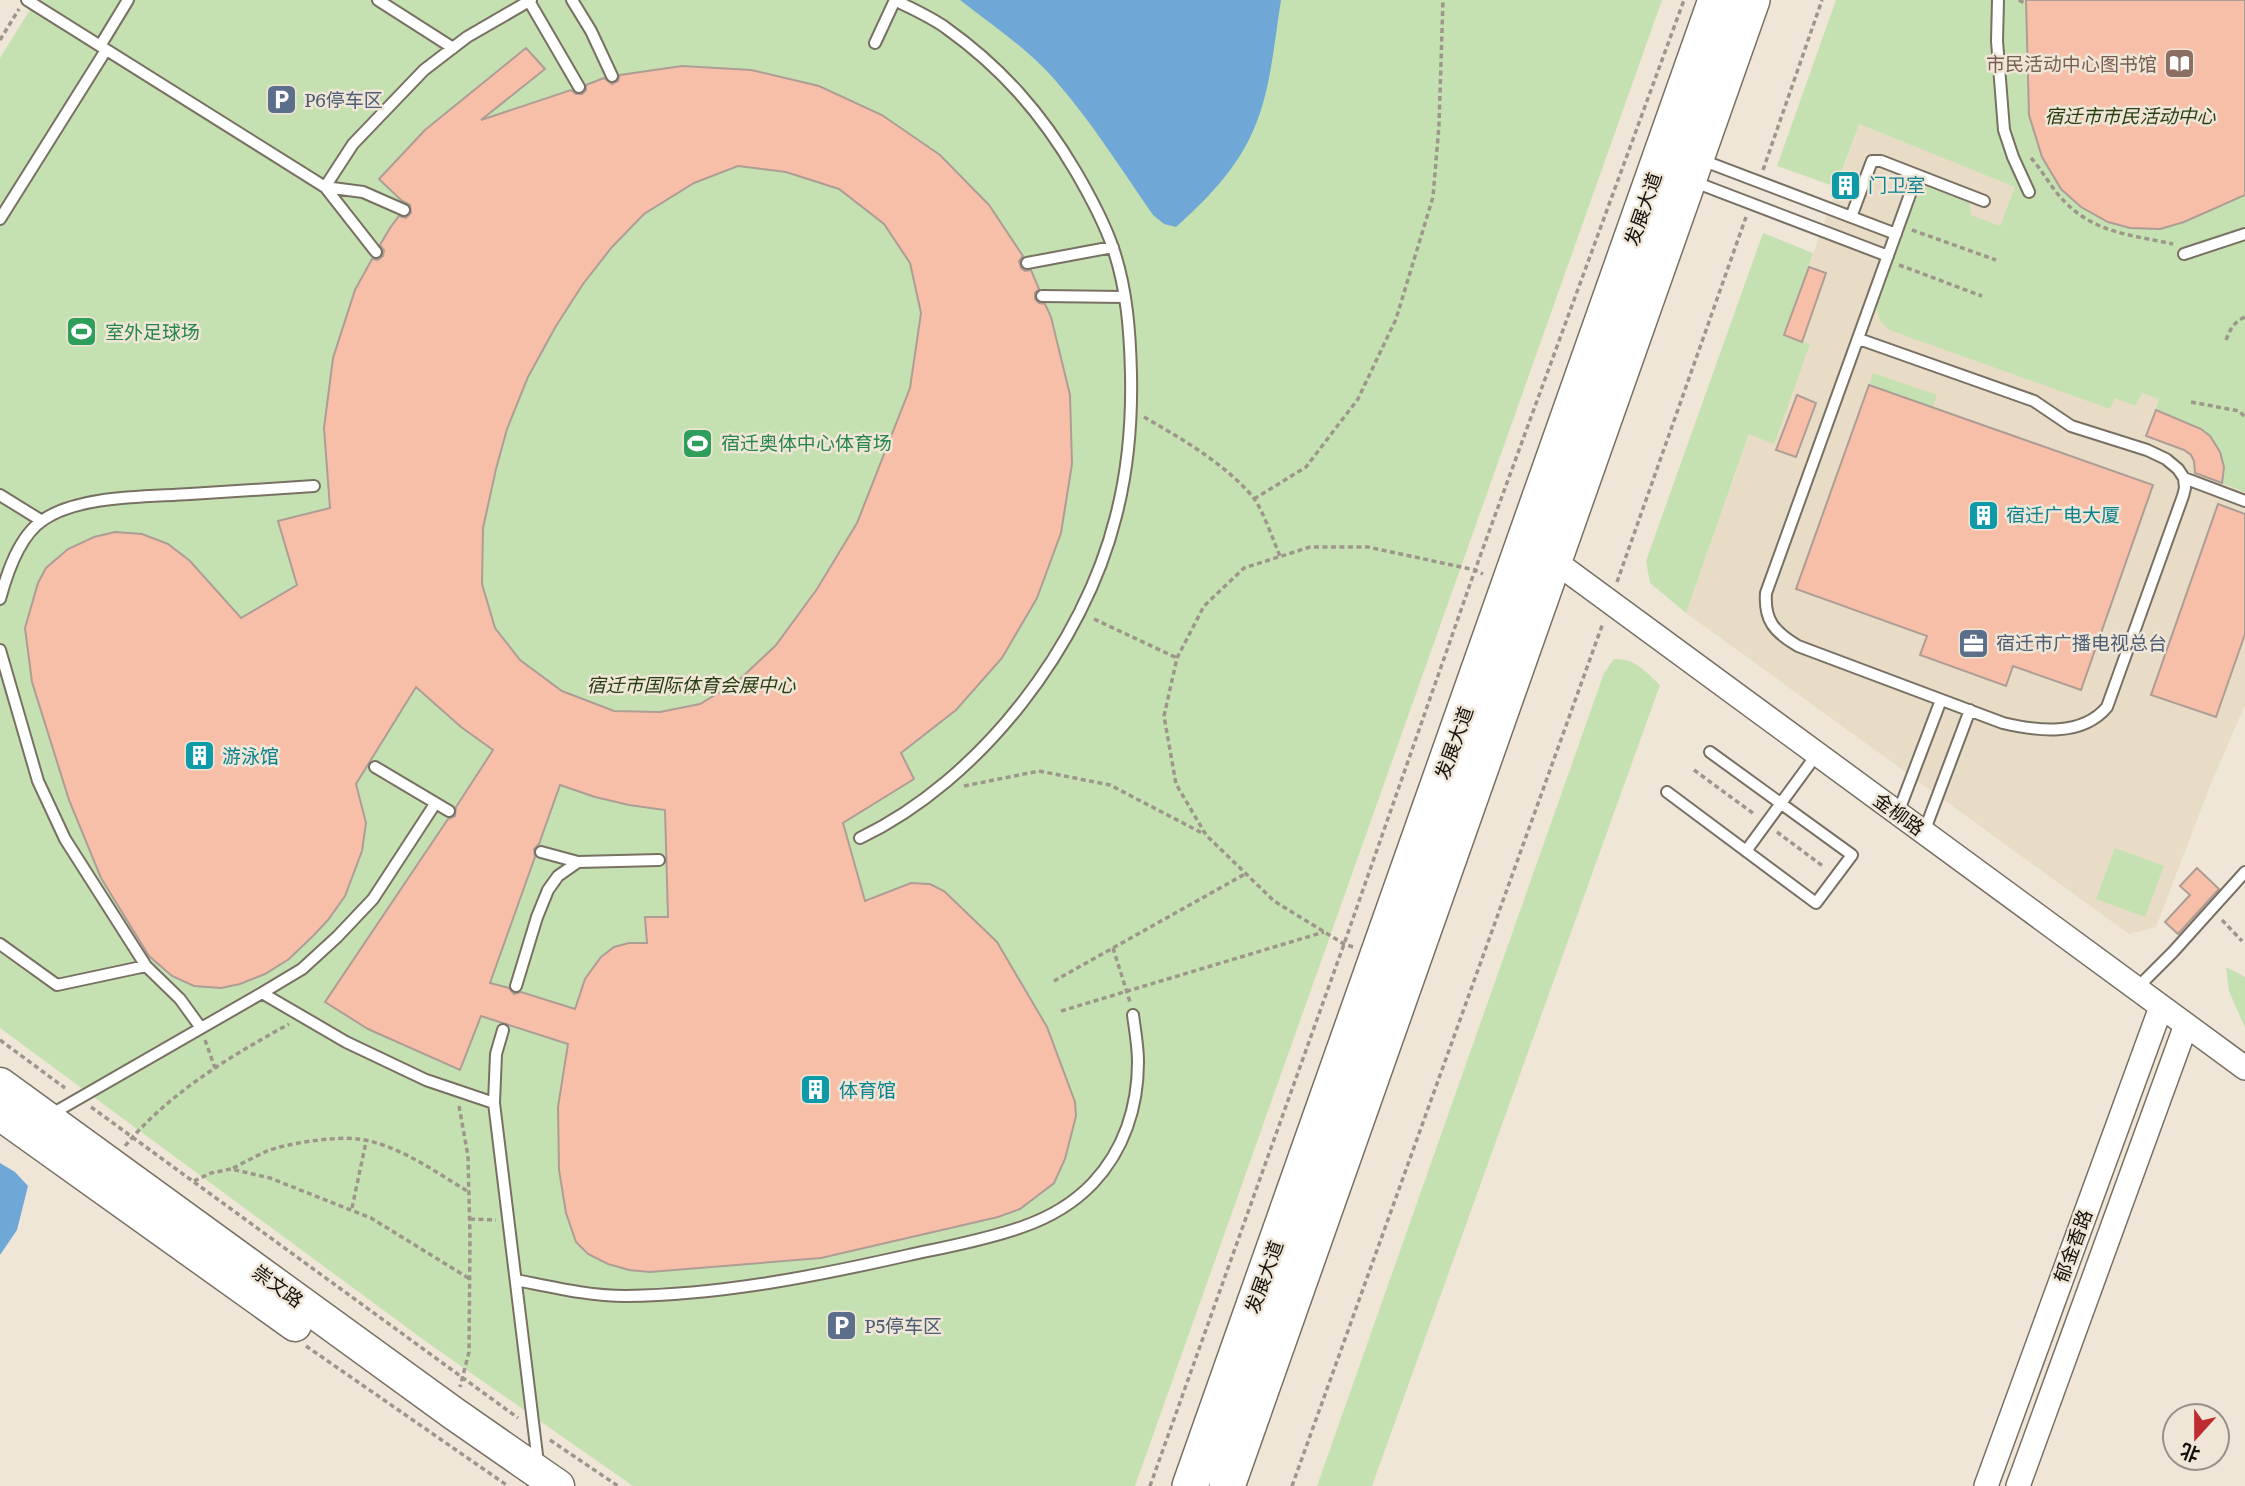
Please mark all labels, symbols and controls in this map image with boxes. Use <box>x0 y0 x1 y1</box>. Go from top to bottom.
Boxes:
library icon: 市民活动中心图书馆 <box>2163 47 2197 81</box>
place label: 市民活动中心图书馆 <box>1986 49 2157 77</box>
parking icon: P6停车区 <box>264 83 298 117</box>
place label: P6停车区 <box>304 85 383 113</box>
park label: 宿迁市市民活动中心 <box>2044 101 2216 129</box>
street label: 发展大道 <box>1616 168 1668 249</box>
building icon: 门卫室 <box>1828 168 1862 202</box>
place label: 门卫室 <box>1868 170 1925 198</box>
sports icon: 室外足球场 <box>65 315 99 349</box>
place label: 室外足球场 <box>105 317 200 345</box>
sports icon: 宿迁奥体中心体育场 <box>681 426 715 460</box>
place label: 宿迁奥体中心体育场 <box>721 428 892 456</box>
building icon: 宿迁广电大厦 <box>1966 498 2000 532</box>
place label: 宿迁广电大厦 <box>2006 500 2120 528</box>
office icon: 宿迁市广播电视总台 <box>1956 626 1990 660</box>
place label: 宿迁市广播电视总台 <box>1996 628 2167 656</box>
park label: 宿迁市国际体育会展中心 <box>586 670 796 698</box>
street label: 发展大道 <box>1427 702 1479 783</box>
building icon: 游泳馆 <box>182 739 216 773</box>
place label: 游泳馆 <box>222 741 279 769</box>
street label: 金柳路 <box>1868 785 1931 841</box>
building icon: 体育馆 <box>799 1073 833 1107</box>
place label: 体育馆 <box>839 1075 896 1103</box>
street label: 郁金香路 <box>2046 1205 2098 1286</box>
street label: 发展大道 <box>1237 1236 1289 1317</box>
street label: 崇文路 <box>247 1257 310 1313</box>
parking icon: P5停车区 <box>824 1309 858 1343</box>
place label: P5停车区 <box>864 1311 942 1339</box>
north arrow <box>2161 1402 2231 1472</box>
text: 北 <box>2176 1437 2203 1470</box>

